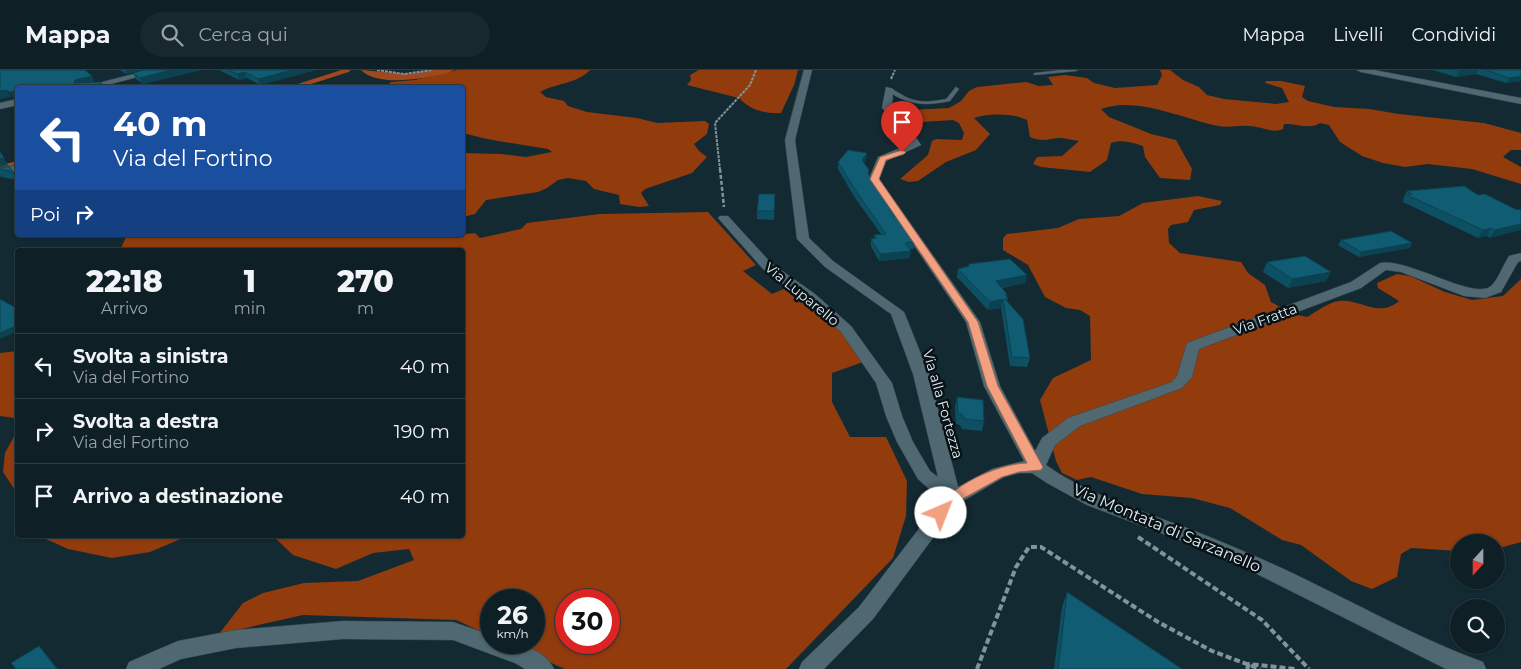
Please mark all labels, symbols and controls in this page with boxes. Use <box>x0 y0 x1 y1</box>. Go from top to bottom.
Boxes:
search box <box>140 12 490 57</box>
text: Mappa <box>25 20 110 49</box>
icon: search <box>158 21 186 49</box>
text: Cerca qui <box>198 23 288 46</box>
text: Mappa <box>1242 24 1305 46</box>
text: Livelli <box>1333 24 1384 46</box>
text: Condividi <box>1412 24 1496 46</box>
pin <box>881 101 923 152</box>
text: 40 m <box>113 102 208 145</box>
icon: left <box>30 105 95 170</box>
icon: arrive <box>888 108 916 136</box>
text: Via del Fortino <box>113 145 273 172</box>
icon: right <box>70 200 98 228</box>
text: Poi <box>30 203 60 226</box>
street label: Via Luparello <box>761 258 843 330</box>
text: 22:18 <box>86 263 163 300</box>
text: 1 <box>244 263 256 300</box>
text: 270 <box>337 263 394 300</box>
text: Arrivo <box>101 299 148 318</box>
text: min <box>234 299 266 318</box>
text: m <box>357 299 374 318</box>
street label: Via Fratta <box>1231 299 1299 339</box>
text: Svolta a sinistra <box>73 345 228 368</box>
street label: Via alla Fortezza <box>919 347 967 461</box>
icon: left <box>30 352 58 380</box>
text: 40 m <box>400 355 450 378</box>
text: Via del Fortino <box>73 368 189 387</box>
text: Svolta a destra <box>73 410 219 433</box>
icon: right <box>30 417 58 445</box>
text: 190 m <box>394 420 450 443</box>
text: Via del Fortino <box>73 433 189 452</box>
street label: Via Montata di Sarzanello <box>1070 480 1264 576</box>
icon: arrive <box>30 482 58 510</box>
text: Arrivo a destinazione <box>73 485 283 508</box>
text: 40 m <box>400 485 450 508</box>
position arrow <box>914 486 966 538</box>
north arrow <box>1450 534 1505 589</box>
map controls <box>1450 534 1505 654</box>
speed limit sign: 30 <box>555 589 620 654</box>
button: search <box>1450 599 1505 654</box>
text: 26 <box>497 600 528 630</box>
text: km/h <box>496 626 529 641</box>

